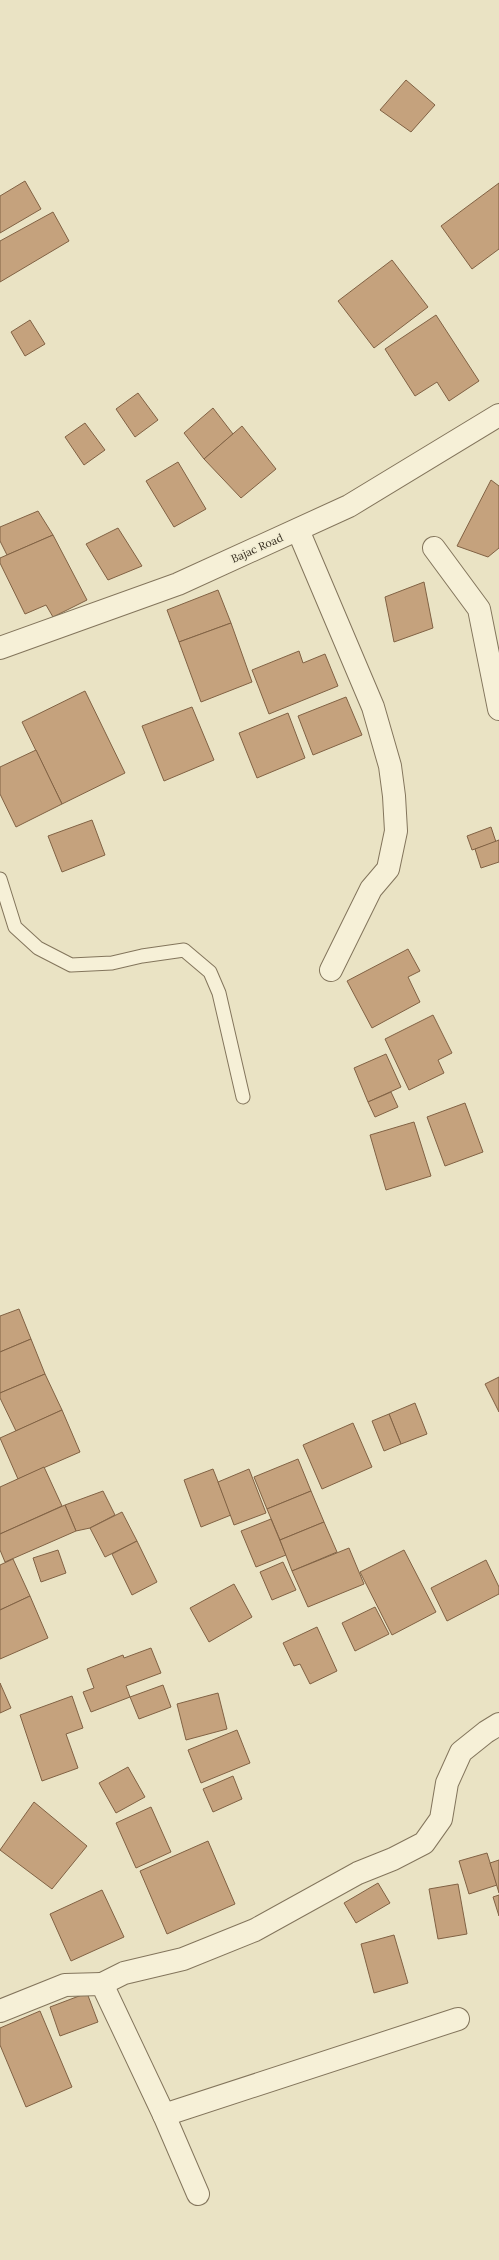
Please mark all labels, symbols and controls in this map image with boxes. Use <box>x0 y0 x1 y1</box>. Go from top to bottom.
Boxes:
street label: Bajac Road <box>229 530 285 566</box>

